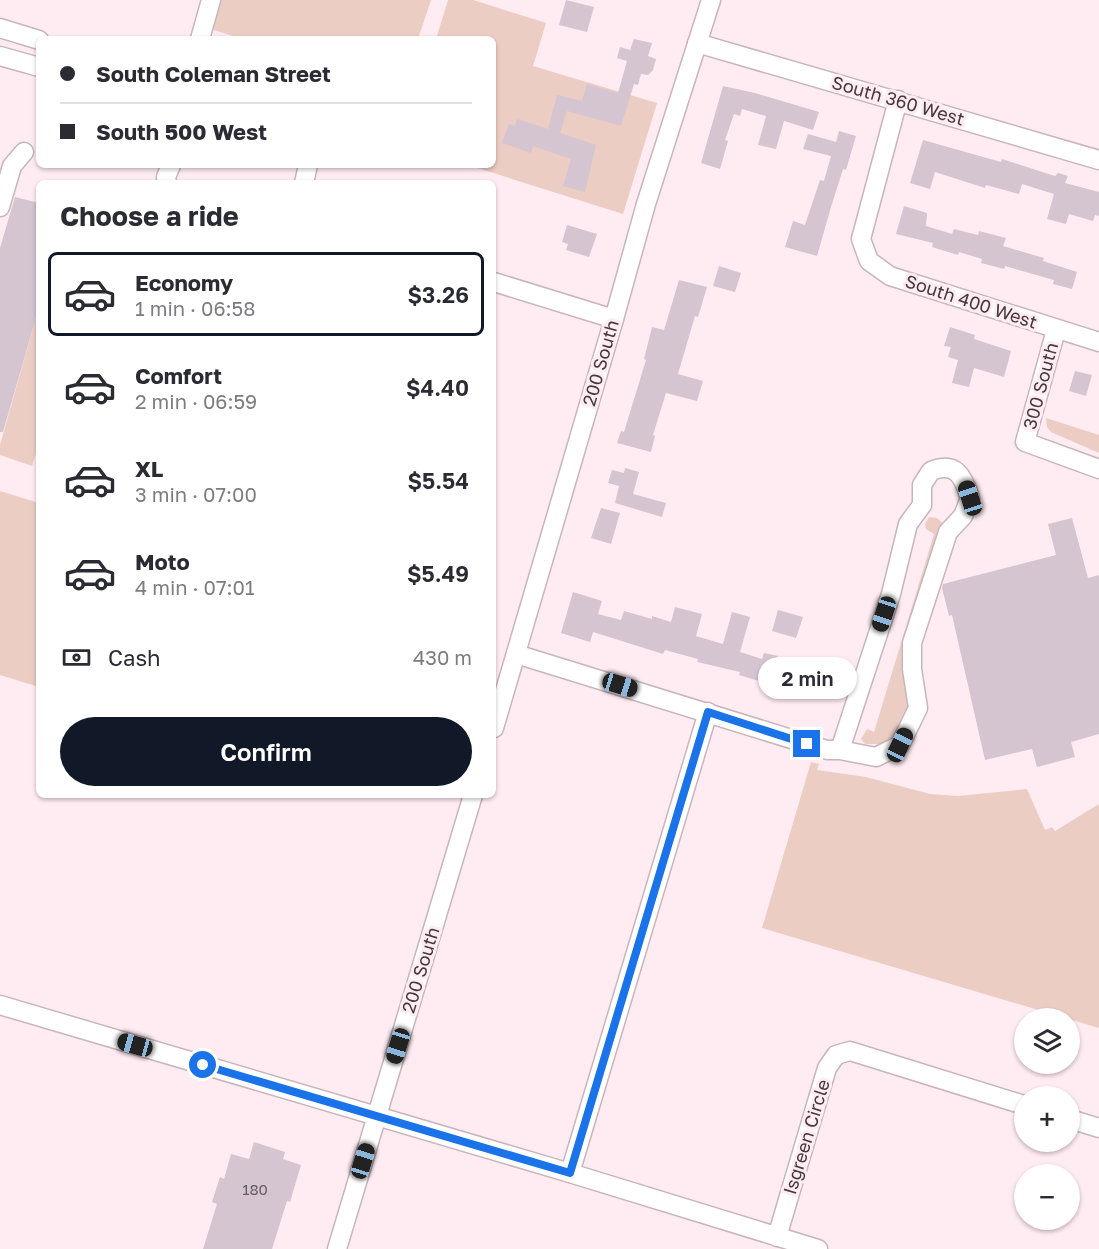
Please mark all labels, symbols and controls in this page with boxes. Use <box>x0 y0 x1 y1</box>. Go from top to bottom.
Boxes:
text: South Coleman Street <box>96 60 331 87</box>
street label: South 360 West <box>829 71 967 129</box>
text: South 500 West <box>96 118 267 145</box>
text: Choose a ride <box>60 200 239 232</box>
icon: car <box>63 267 117 321</box>
text: Economy <box>135 269 233 296</box>
street label: South 400 West <box>903 269 1040 333</box>
text: $3.26 <box>407 281 469 308</box>
text: 1 min · 06:58 <box>135 296 255 320</box>
street label: 200 South <box>577 317 623 408</box>
street label: 300 South <box>1018 340 1062 431</box>
icon: car <box>63 360 117 414</box>
text: Comfort <box>135 362 222 389</box>
text: $4.40 <box>406 374 469 401</box>
text: 2 min · 06:59 <box>135 389 257 413</box>
icon: car <box>63 453 117 507</box>
text: XL <box>135 455 163 482</box>
text: $5.54 <box>408 467 469 494</box>
car <box>956 478 984 518</box>
text: 3 min · 07:00 <box>135 482 257 506</box>
icon: car <box>63 546 117 600</box>
text: Moto <box>135 548 190 575</box>
text: $5.49 <box>407 560 469 587</box>
text: 4 min · 07:01 <box>135 575 255 599</box>
car <box>870 594 898 634</box>
icon: cash <box>60 641 93 674</box>
text: Cash <box>108 644 161 671</box>
text: 430 m <box>413 645 472 669</box>
callout: 2 min <box>758 657 856 699</box>
text: 2 min <box>782 666 834 690</box>
car <box>600 671 640 699</box>
button: Confirm <box>60 717 472 786</box>
car <box>884 725 916 765</box>
route end <box>793 730 820 757</box>
street label: 200 South <box>397 924 444 1015</box>
map controls <box>1014 1008 1080 1230</box>
button: layers <box>1014 1008 1080 1074</box>
car <box>384 1026 412 1066</box>
car <box>115 1031 155 1059</box>
route start <box>189 1051 216 1078</box>
street label: Isgreen Circle <box>778 1076 834 1197</box>
button: + <box>1014 1086 1080 1152</box>
car <box>349 1141 377 1181</box>
button: − <box>1014 1164 1080 1230</box>
house number: 180 <box>242 1180 268 1198</box>

